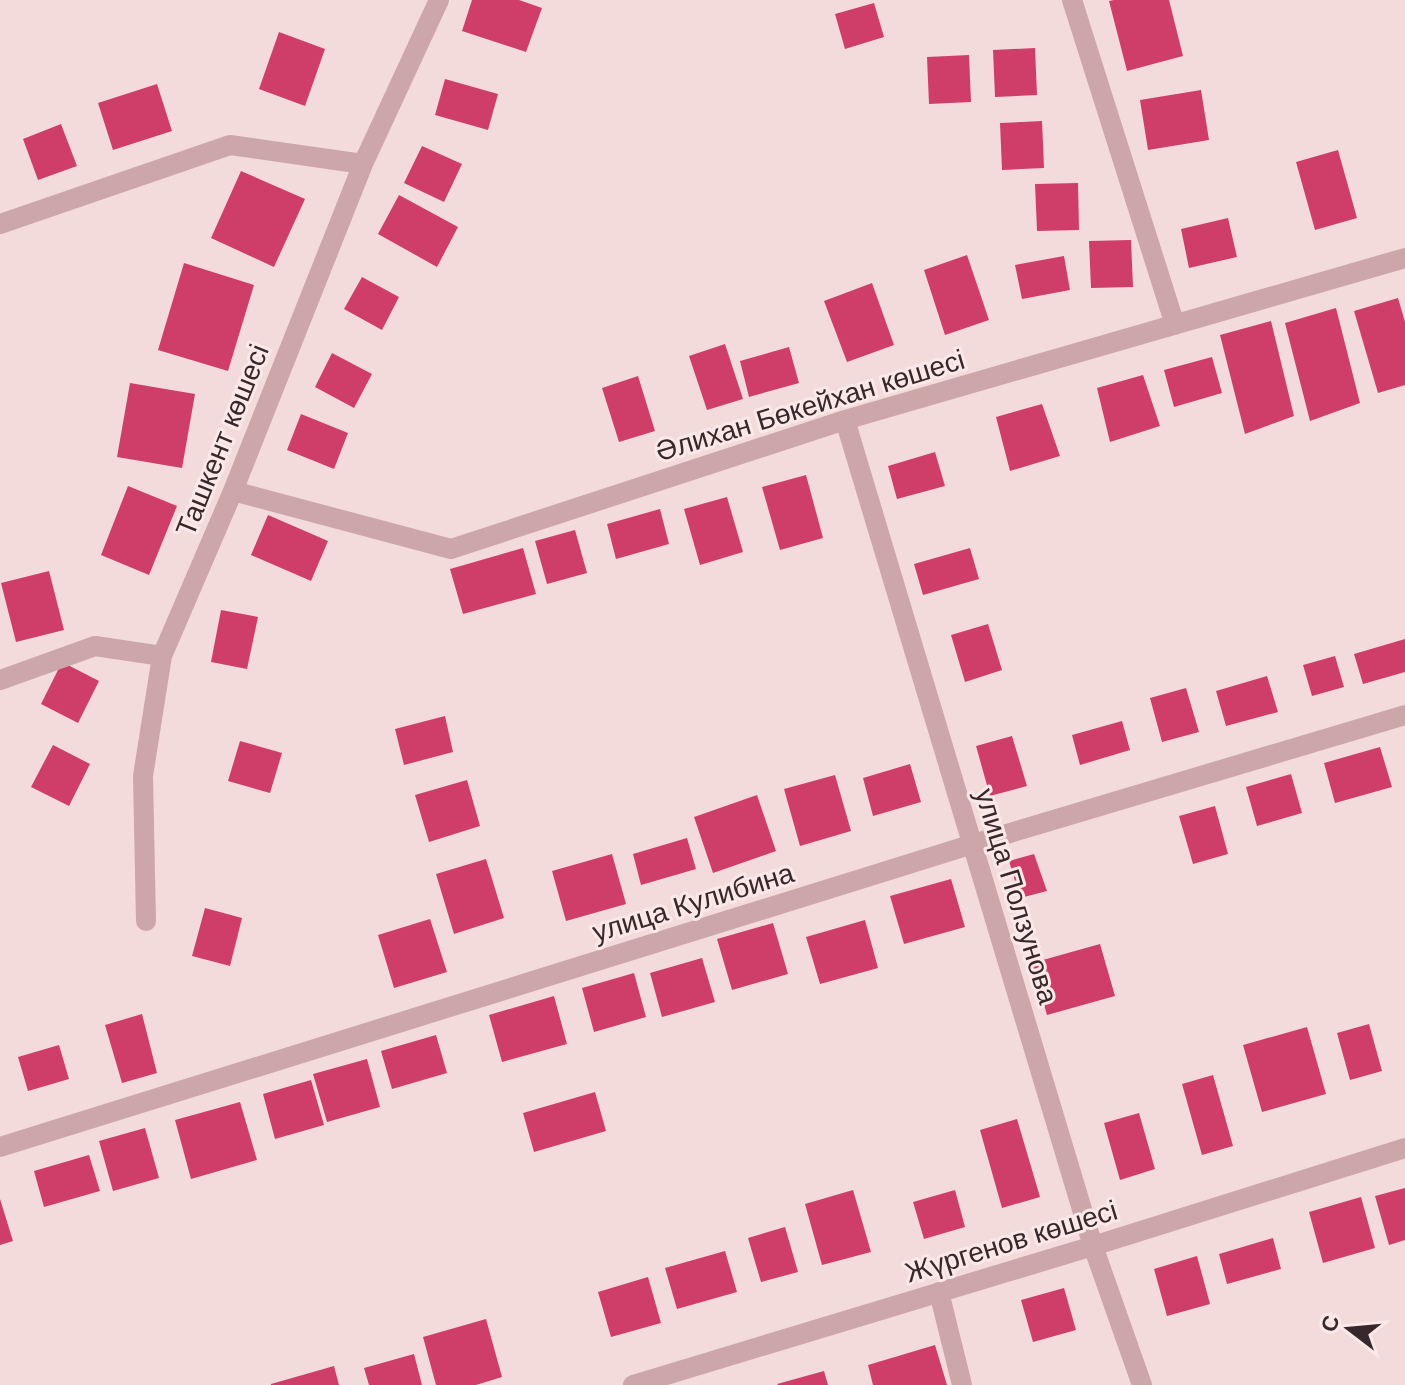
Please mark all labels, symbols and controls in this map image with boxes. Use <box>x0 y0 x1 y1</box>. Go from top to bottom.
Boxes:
street label: Ташкент көшесі <box>167 339 278 542</box>
street label: Әлихан Бөкейхан көшесі <box>651 341 969 470</box>
street label: улица Ползунова <box>966 784 1067 1009</box>
street label: улица Кулибина <box>588 854 799 951</box>
street label: Жүргенов көшесі <box>901 1192 1122 1291</box>
north arrow <box>1309 1289 1389 1369</box>
text: С <box>1314 1312 1346 1335</box>

